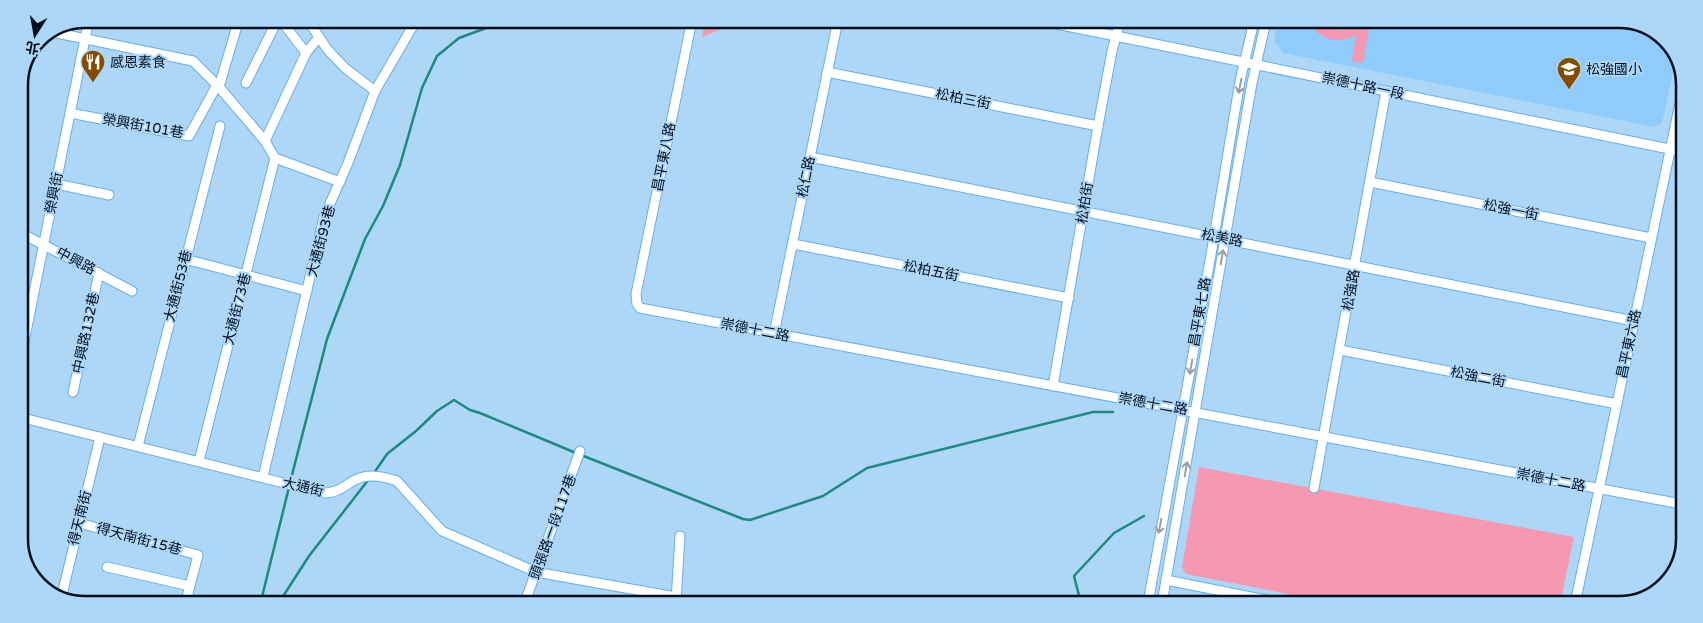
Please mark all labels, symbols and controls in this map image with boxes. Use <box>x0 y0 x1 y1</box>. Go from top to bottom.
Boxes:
north arrow <box>10 10 60 60</box>
text: 北 <box>24 38 41 57</box>
restaurant icon: 感恩素食 <box>80 49 106 83</box>
place label: 感恩素食 <box>110 54 166 71</box>
school or university icon: 松強國小 <box>1556 56 1582 90</box>
place label: 松強國小 <box>1586 61 1642 78</box>
street label: 崇德十路一段 <box>1320 69 1406 103</box>
one-way arrow <box>1234 78 1244 94</box>
street label: 松柏三街 <box>934 85 992 113</box>
street label: 榮興街101巷 <box>101 110 185 142</box>
street label: 昌平東八路 <box>649 121 679 193</box>
street label: 松仁路 <box>794 155 818 199</box>
street label: 榮興街 <box>42 171 66 215</box>
street label: 松柏街 <box>1073 181 1097 225</box>
street label: 松強一街 <box>1482 196 1540 224</box>
street label: 大通街93巷 <box>303 203 339 279</box>
street label: 松美路 <box>1200 226 1244 250</box>
street label: 中興路 <box>53 244 99 278</box>
street label: 大通街53巷 <box>161 248 195 324</box>
one-way arrow <box>1218 250 1228 266</box>
street label: 松柏五街 <box>902 257 960 285</box>
street label: 松強路 <box>1339 268 1363 312</box>
street label: 大通街73巷 <box>220 271 254 347</box>
street label: 昌平東七路 <box>1186 276 1214 348</box>
street label: 中興路132巷 <box>69 291 103 375</box>
street label: 昌平東六路 <box>1613 308 1645 380</box>
street label: 崇德十二路 <box>719 315 791 345</box>
one-way arrow <box>1185 358 1195 374</box>
street label: 松強二街 <box>1449 363 1507 391</box>
street label: 崇德十二路 <box>1117 390 1189 418</box>
one-way arrow <box>1181 462 1191 478</box>
street label: 崇德十二路 <box>1515 465 1587 495</box>
street label: 頭張路一段117巷 <box>526 472 580 582</box>
street label: 大通街 <box>281 474 325 500</box>
street label: 得天南街 <box>65 489 95 547</box>
one-way arrow <box>1155 518 1165 534</box>
street label: 得天南街15巷 <box>94 519 184 559</box>

